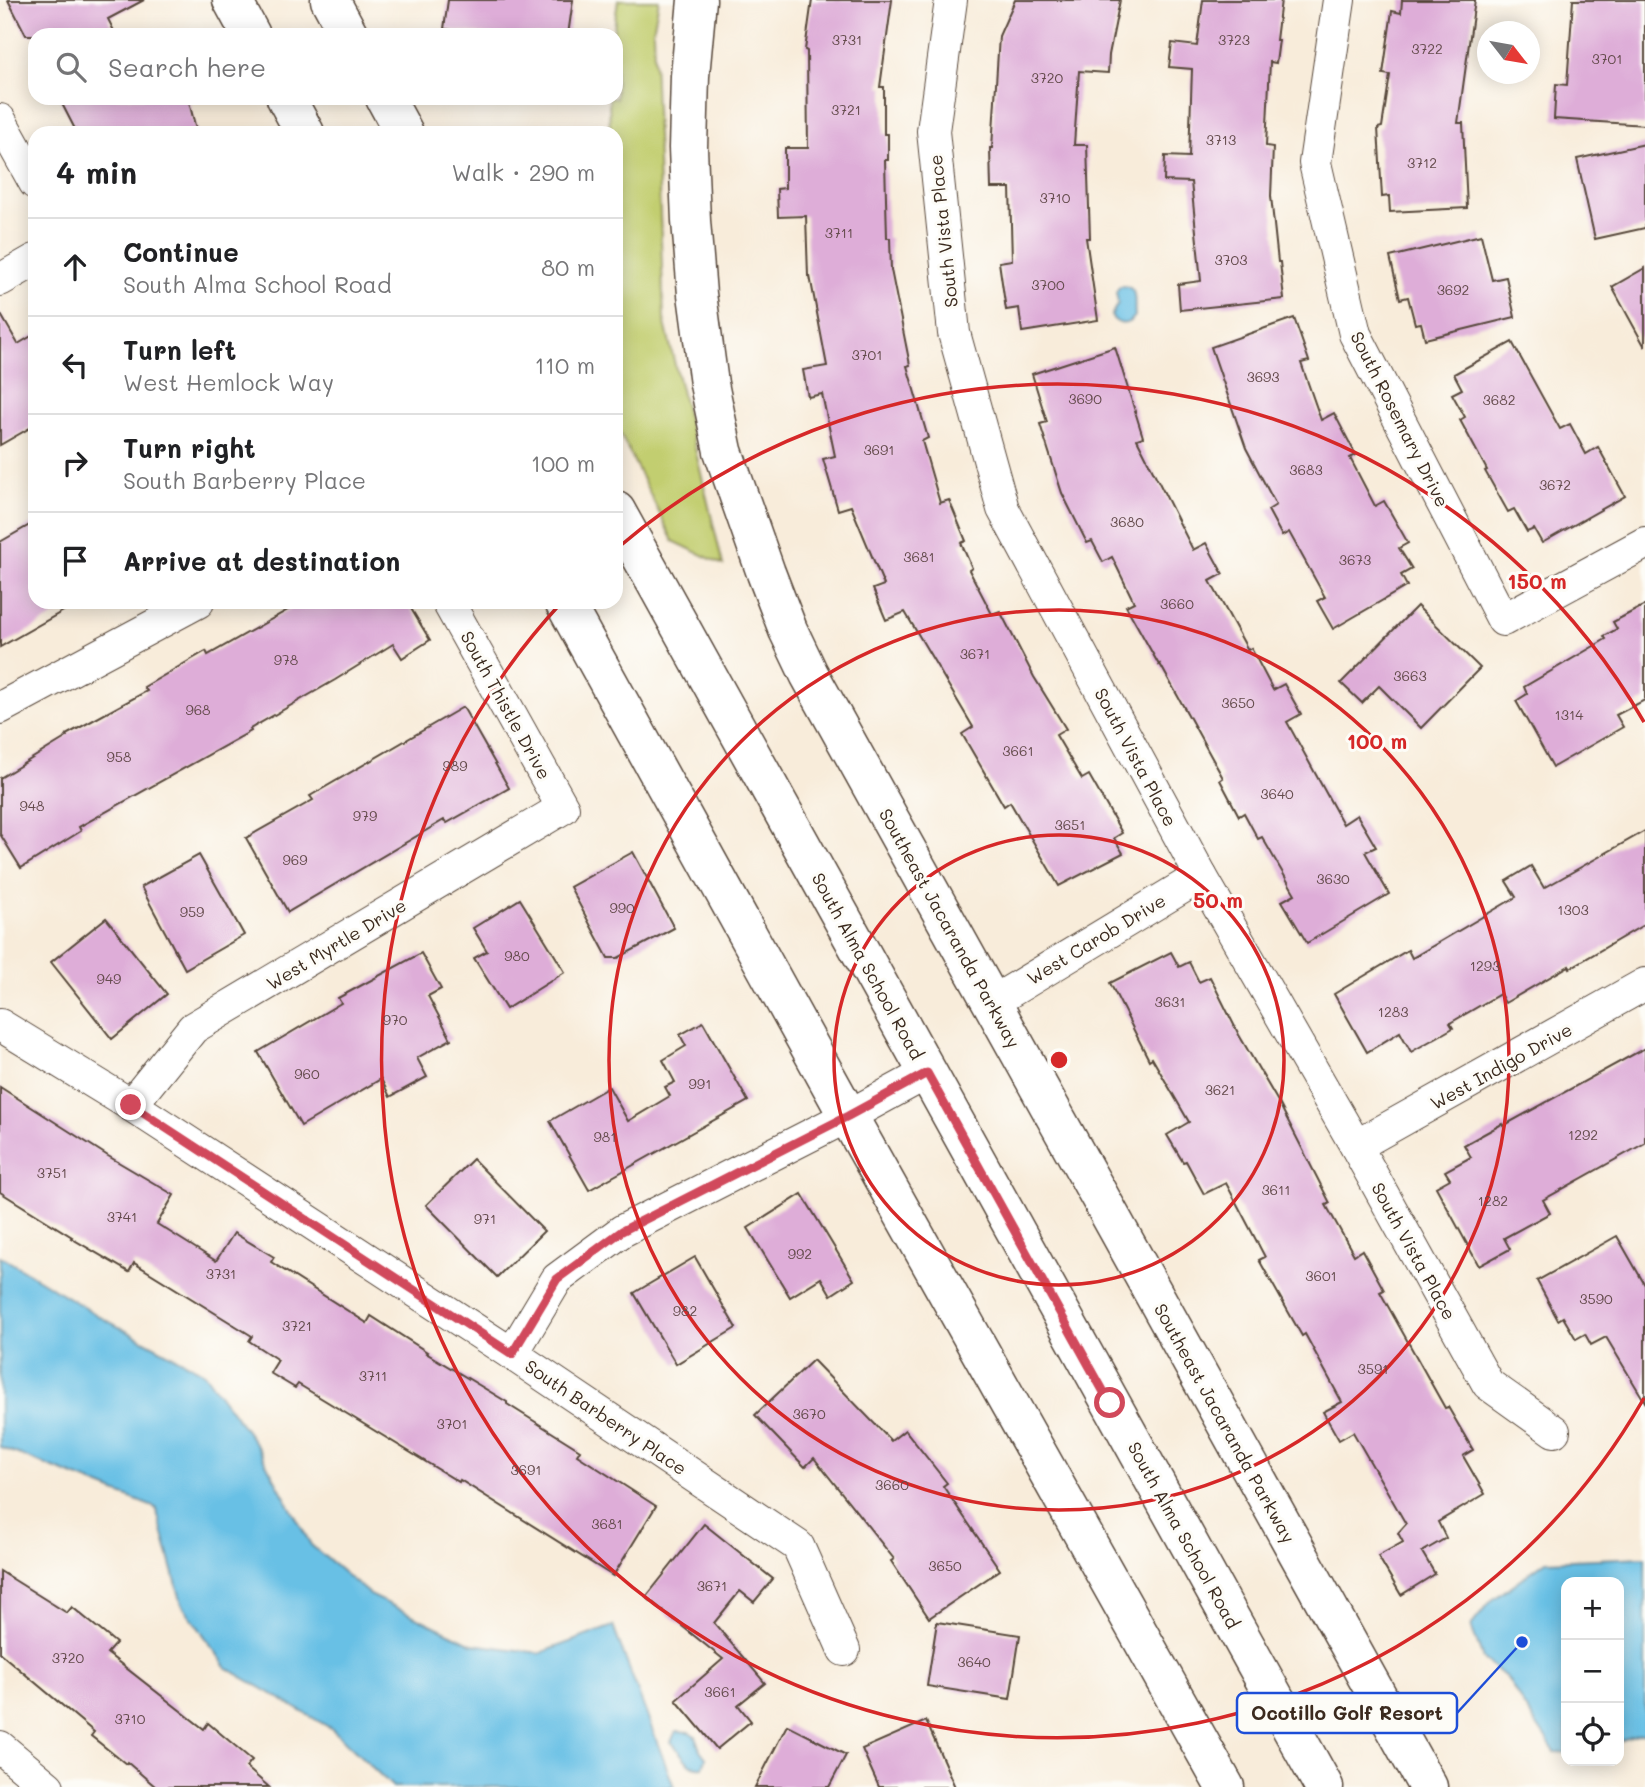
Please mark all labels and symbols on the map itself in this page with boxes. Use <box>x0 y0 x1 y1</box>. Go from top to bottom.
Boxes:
north arrow <box>1477 21 1540 84</box>
house number: 3731 <box>832 30 862 49</box>
house number: 3723 <box>1218 30 1250 49</box>
house number: 3722 <box>1411 39 1443 58</box>
house number: 3701 <box>1592 49 1622 68</box>
house number: 3720 <box>1031 68 1064 87</box>
house number: 3721 <box>831 100 861 119</box>
house number: 3713 <box>1206 130 1236 149</box>
street label: South Vista Place <box>923 153 963 309</box>
house number: 3712 <box>1407 153 1437 172</box>
house number: 3710 <box>1040 188 1071 207</box>
house number: 3711 <box>825 223 853 242</box>
house number: 3703 <box>1215 250 1247 269</box>
house number: 3700 <box>1031 275 1065 294</box>
house number: 3692 <box>1437 280 1469 299</box>
street label: South Rosemary Drive <box>1345 327 1455 511</box>
house number: 3701 <box>852 345 882 364</box>
house number: 3693 <box>1246 367 1280 386</box>
house number: 3690 <box>1068 389 1102 408</box>
house number: 3682 <box>1483 390 1515 409</box>
house number: 3691 <box>863 440 895 459</box>
house number: 3683 <box>1289 460 1323 479</box>
house number: 3672 <box>1539 475 1571 494</box>
house number: 3680 <box>1110 512 1144 531</box>
house number: 3681 <box>903 547 935 566</box>
house number: 3673 <box>1339 550 1371 569</box>
text: 150 m <box>1507 567 1567 594</box>
house number: 3660 <box>1160 594 1194 613</box>
street label: South Thistle Drive <box>455 627 557 783</box>
house number: 3671 <box>960 644 990 663</box>
house number: 978 <box>274 650 298 669</box>
house number: 3663 <box>1393 666 1427 685</box>
street label: South Vista Place <box>1089 684 1183 830</box>
house number: 3650 <box>1221 693 1255 712</box>
house number: 968 <box>185 700 211 719</box>
house number: 1314 <box>1555 705 1584 724</box>
text: 100 m <box>1347 727 1407 754</box>
house number: 3661 <box>1002 741 1034 760</box>
house number: 958 <box>107 747 131 766</box>
house number: 989 <box>442 756 468 775</box>
house number: 3640 <box>1260 784 1294 803</box>
house number: 948 <box>20 796 44 815</box>
street label: Southeast Jacaranda Parkway <box>874 804 1026 1052</box>
house number: 979 <box>353 806 377 825</box>
house number: 3651 <box>1054 815 1086 834</box>
house number: 969 <box>282 850 308 869</box>
street label: South Alma School Road <box>807 868 929 1064</box>
house number: 3630 <box>1316 869 1350 888</box>
text: 50 m <box>1193 886 1243 913</box>
street label: West Carob Drive <box>1022 888 1170 990</box>
street label: West Myrtle Drive <box>262 893 410 995</box>
house number: 990 <box>609 898 635 917</box>
house number: 1303 <box>1557 900 1589 919</box>
house number: 959 <box>180 902 204 921</box>
house number: 980 <box>504 946 530 965</box>
house number: 1293 <box>1470 956 1500 975</box>
house number: 949 <box>97 969 121 988</box>
house number: 3631 <box>1154 992 1186 1011</box>
house number: 1283 <box>1378 1002 1408 1021</box>
house number: 970 <box>383 1010 408 1029</box>
street label: West Indigo Drive <box>1426 1017 1576 1115</box>
centre of rings <box>1047 1048 1071 1072</box>
house number: 960 <box>294 1064 320 1083</box>
house number: 991 <box>689 1074 711 1093</box>
house number: 3621 <box>1205 1080 1235 1099</box>
route end <box>115 1089 146 1120</box>
house number: 1292 <box>1568 1125 1598 1144</box>
house number: 981 <box>593 1127 617 1146</box>
house number: 3751 <box>37 1163 67 1182</box>
street label: South Vista Place <box>1366 1178 1462 1324</box>
house number: 3611 <box>1261 1180 1291 1199</box>
house number: 1282 <box>1478 1191 1508 1210</box>
house number: 3741 <box>107 1207 137 1226</box>
house number: 971 <box>474 1209 496 1228</box>
house number: 992 <box>788 1244 812 1263</box>
house number: 3731 <box>206 1264 236 1283</box>
house number: 3601 <box>1305 1266 1337 1285</box>
house number: 3590 <box>1579 1289 1613 1308</box>
street label: Southeast Jacaranda Parkway <box>1149 1299 1301 1547</box>
house number: 982 <box>673 1301 697 1320</box>
house number: 3721 <box>282 1316 312 1335</box>
street label: South Barberry Place <box>520 1354 692 1480</box>
house number: 3591 <box>1358 1359 1388 1378</box>
house number: 3711 <box>359 1366 387 1385</box>
route start <box>1094 1387 1125 1418</box>
house number: 3670 <box>792 1404 826 1423</box>
house number: 3701 <box>437 1414 467 1433</box>
street label: South Alma School Road <box>1123 1437 1245 1633</box>
house number: 3691 <box>510 1460 542 1479</box>
house number: 3660 <box>875 1475 909 1494</box>
house number: 3681 <box>591 1514 623 1533</box>
house number: 3650 <box>928 1556 962 1575</box>
house number: 3671 <box>697 1576 727 1595</box>
house number: 3720 <box>52 1648 85 1667</box>
house number: 3640 <box>957 1652 991 1671</box>
house number: 3661 <box>704 1682 736 1701</box>
callout: Ocotillo Golf Resort <box>1237 1693 1457 1733</box>
text: Ocotillo Golf Resort <box>1251 1700 1443 1725</box>
house number: 3710 <box>115 1709 146 1728</box>

